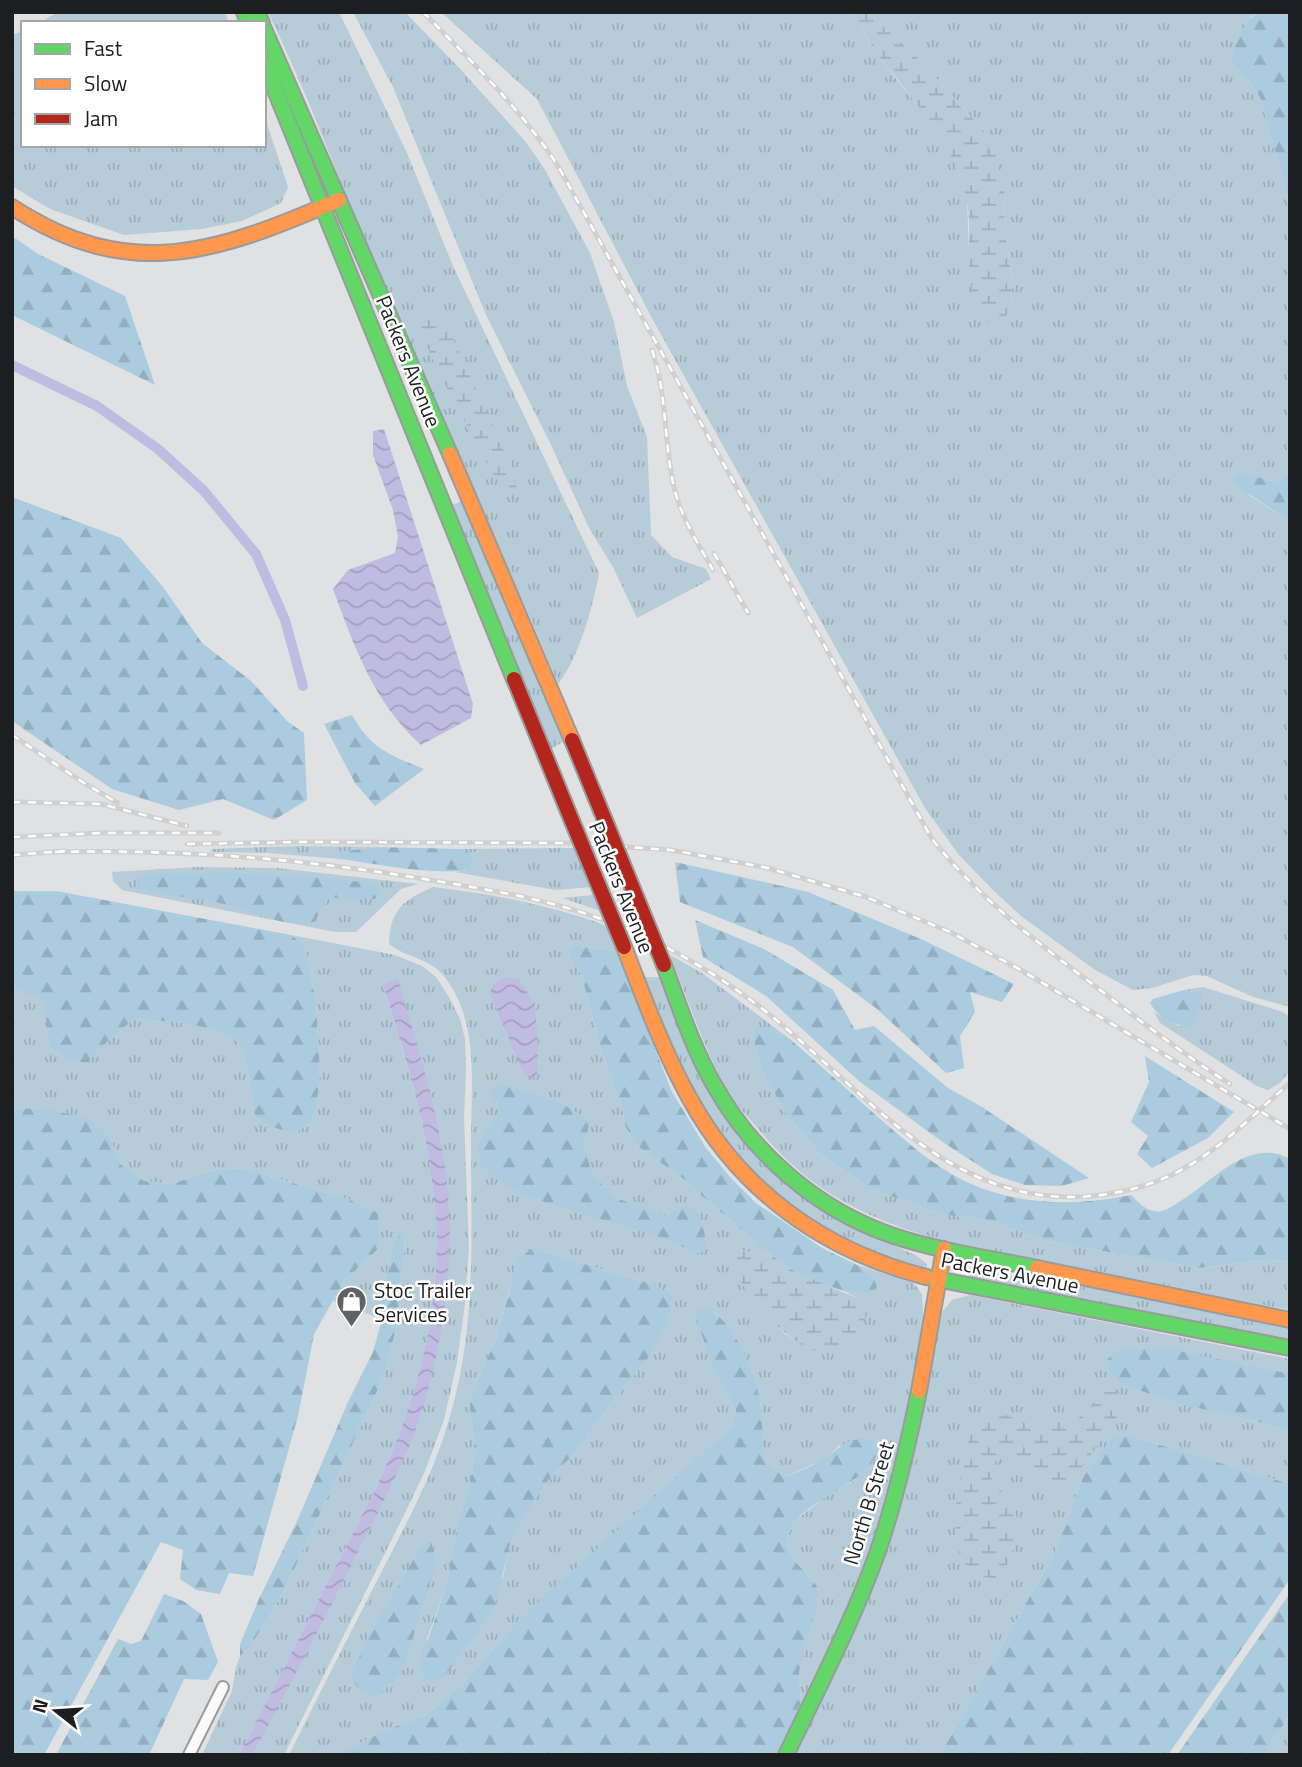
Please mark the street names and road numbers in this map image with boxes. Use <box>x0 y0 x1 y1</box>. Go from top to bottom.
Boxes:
street label: Packers Avenue <box>368 290 450 432</box>
street label: Packers Avenue <box>581 816 663 958</box>
street label: Packers Avenue <box>938 1243 1082 1301</box>
street label: North B Street <box>834 1437 902 1569</box>

